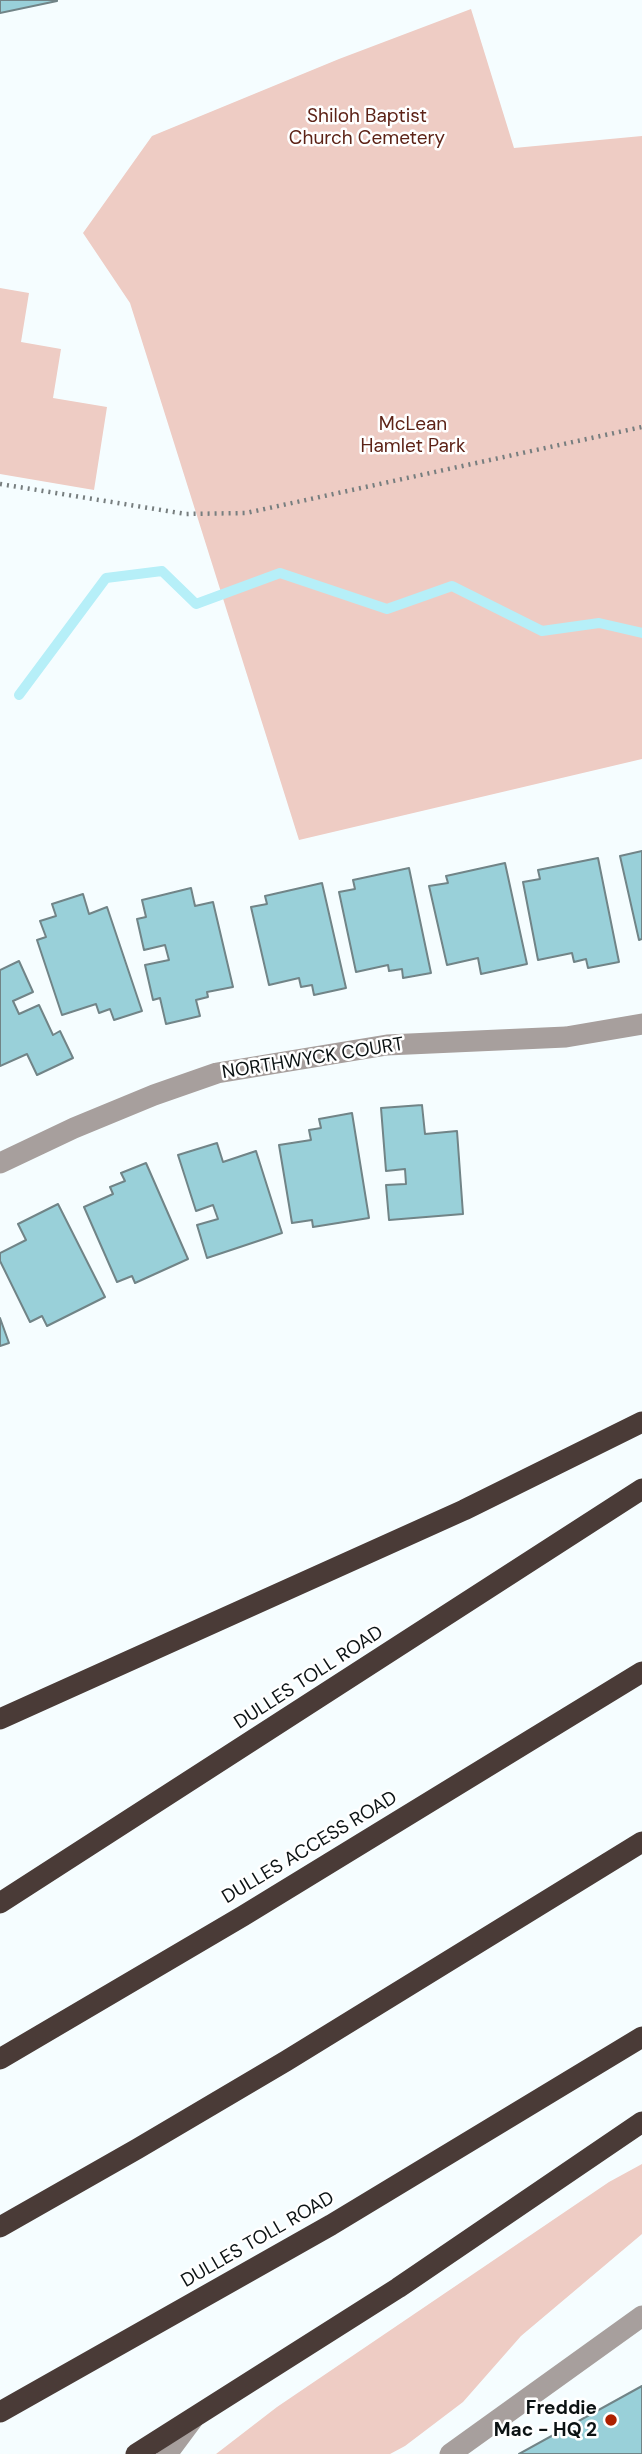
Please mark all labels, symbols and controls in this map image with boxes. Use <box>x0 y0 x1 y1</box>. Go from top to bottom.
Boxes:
park label: Shiloh Baptist Church Cemetery <box>289 106 445 150</box>
park label: McLean Hamlet Park <box>361 414 465 458</box>
street label: NORTHWYCK COURT <box>221 1033 405 1085</box>
street label: DULLES TOLL ROAD <box>230 1621 388 1735</box>
street label: DULLES ACCESS ROAD <box>218 1787 402 1909</box>
street label: DULLES TOLL ROAD <box>177 2187 339 2293</box>
place label: Freddie Mac - HQ 2 <box>494 2398 597 2442</box>
marker: Freddie Mac - HQ 2 <box>603 2412 619 2428</box>

